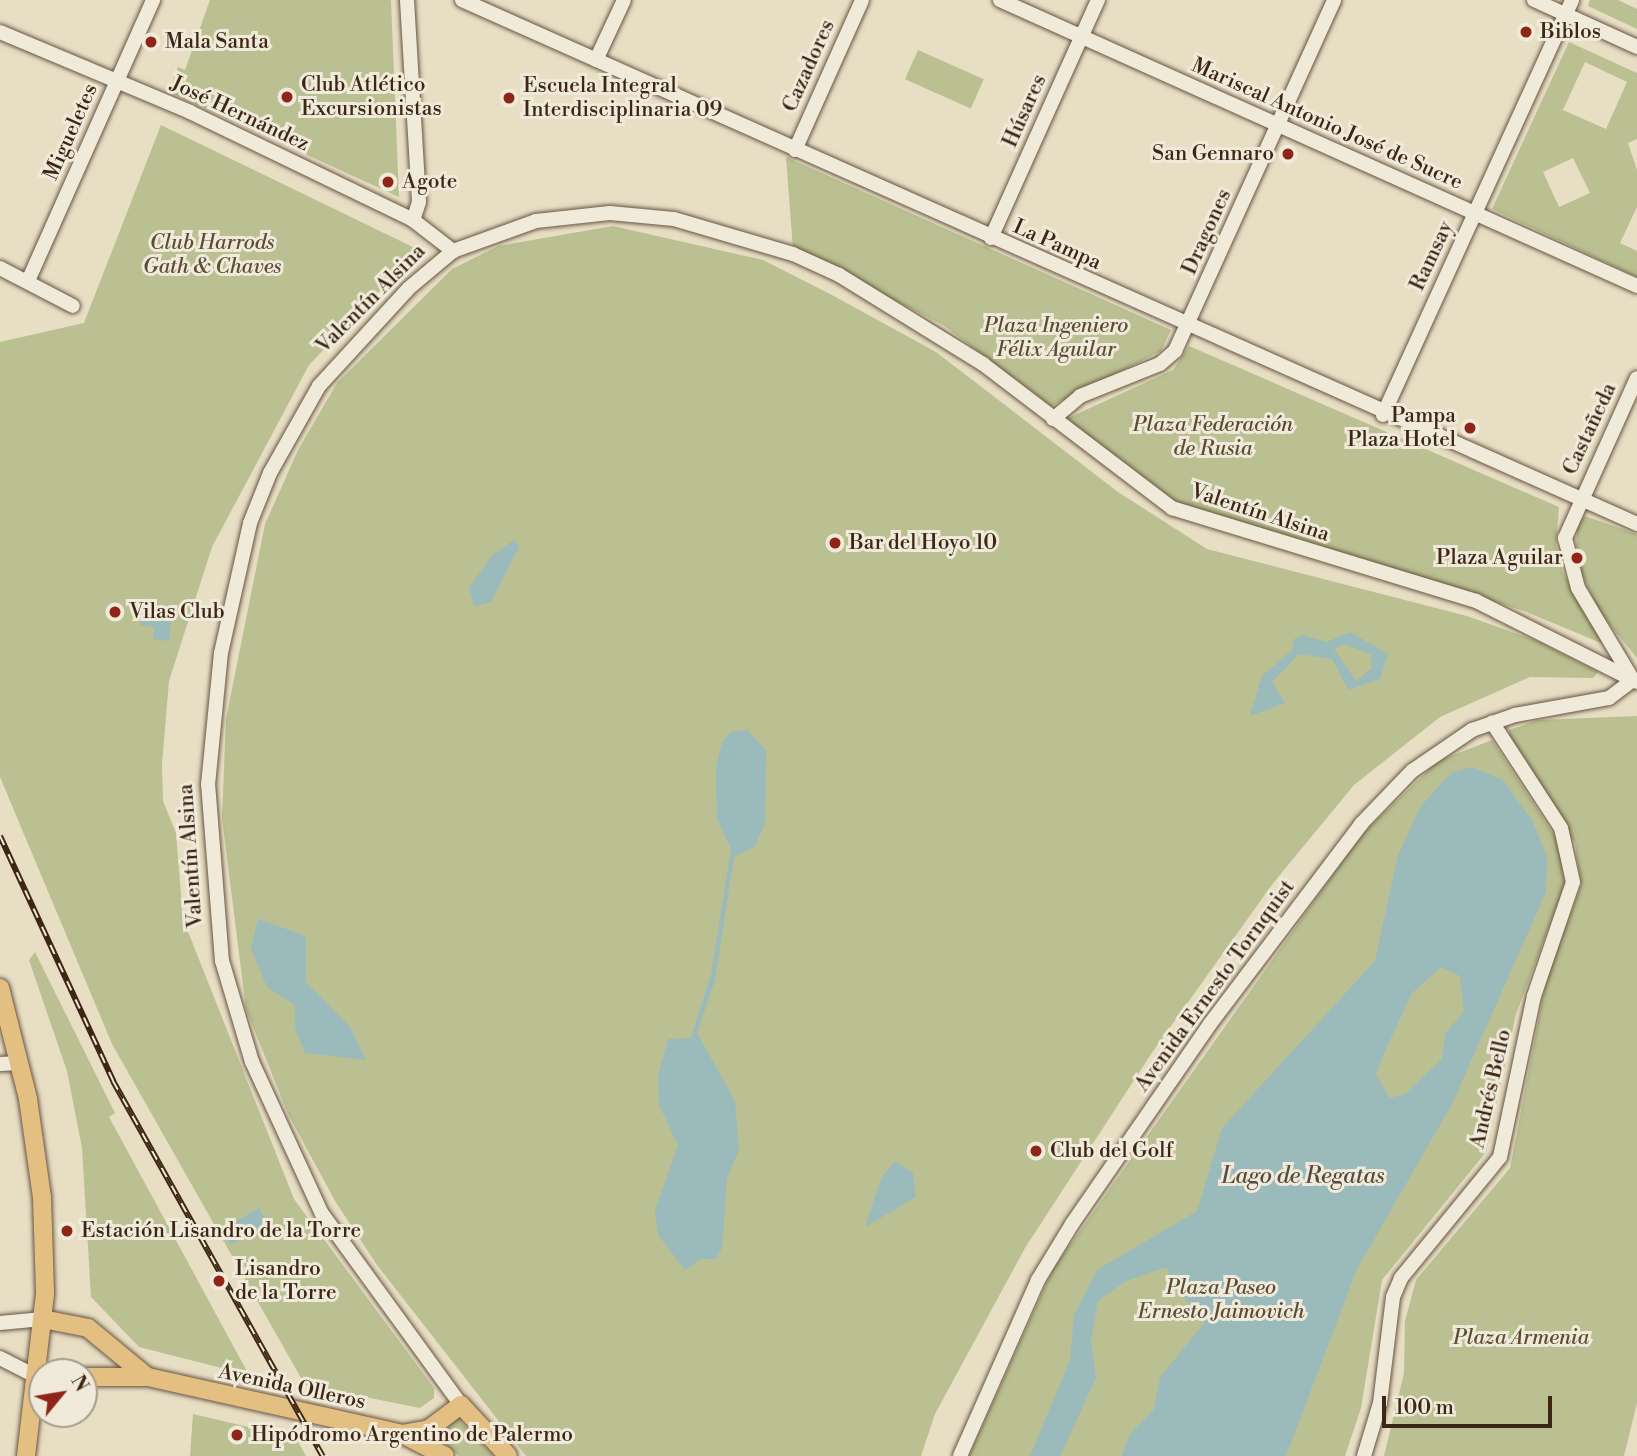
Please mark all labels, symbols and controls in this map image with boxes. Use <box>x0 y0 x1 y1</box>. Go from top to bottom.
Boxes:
street label: Cazadores <box>778 16 840 116</box>
place label: Biblos <box>1540 19 1601 45</box>
marker: Biblos <box>1518 24 1534 40</box>
place label: Mala Santa <box>165 29 269 55</box>
marker: Mala Santa <box>143 34 159 50</box>
street label: Mariscal Antonio José de Sucre <box>1188 53 1466 195</box>
street label: José Hernández <box>167 71 313 157</box>
street label: Húsares <box>998 71 1052 151</box>
place label: Club Atlético Excursionistas <box>301 72 442 122</box>
place label: Escuela Integral Interdisciplinaria 09 <box>523 73 722 123</box>
street label: Migueletes <box>39 80 103 184</box>
marker: Club Atlético Excursionistas <box>279 89 295 105</box>
marker: Escuela Integral Interdisciplinaria 09 <box>501 90 517 106</box>
place label: San Gennaro <box>1152 141 1274 167</box>
marker: San Gennaro <box>1280 146 1296 162</box>
place label: Agote <box>402 169 457 195</box>
marker: Agote <box>380 174 396 190</box>
street label: Dragones <box>1177 185 1237 279</box>
street label: La Pampa <box>1009 214 1105 276</box>
street label: Ramsay <box>1405 217 1459 295</box>
park label: Club Harrods Gath & Chaves <box>143 230 281 280</box>
street label: Valentín Alsina <box>311 239 431 359</box>
park label: Plaza Ingeniero Félix Aguilar <box>984 313 1128 363</box>
street label: Castañeda <box>1558 379 1622 479</box>
place label: Pampa Plaza Hotel <box>1347 403 1456 453</box>
park label: Plaza Federación de Rusia <box>1133 412 1293 462</box>
marker: Pampa Plaza Hotel <box>1462 420 1478 436</box>
street label: Valentín Alsina <box>1187 479 1333 547</box>
place label: Bar del Hoyo 10 <box>849 530 997 556</box>
marker: Bar del Hoyo 10 <box>827 535 843 551</box>
place label: Plaza Aguilar <box>1436 545 1563 571</box>
marker: Plaza Aguilar <box>1569 550 1585 566</box>
place label: Vilas Club <box>129 599 225 625</box>
marker: Vilas Club <box>107 604 123 620</box>
street label: Valentín Alsina <box>173 783 209 929</box>
street label: Avenida Ernesto Tornquist <box>1130 875 1300 1097</box>
street label: Andrés Bello <box>1465 1027 1517 1151</box>
place label: Club del Golf <box>1050 1138 1173 1164</box>
marker: Club del Golf <box>1028 1143 1044 1159</box>
water label: Lago de Regatas <box>1221 1162 1385 1190</box>
place label: Estación Lisandro de la Torre <box>81 1218 361 1244</box>
marker: Estación Lisandro de la Torre <box>59 1223 75 1239</box>
place label: Lisandro de la Torre <box>235 1256 337 1306</box>
marker: Lisandro de la Torre <box>209 1271 229 1291</box>
park label: Plaza Paseo Ernesto Jaimovich <box>1138 1275 1304 1325</box>
park label: Plaza Armenia <box>1453 1325 1589 1351</box>
north arrow <box>28 1358 98 1428</box>
street label: Avenida Olleros <box>216 1359 368 1415</box>
text: N <box>65 1371 94 1396</box>
scale bar <box>1385 1382 1555 1426</box>
text: 100 m <box>1395 1395 1454 1421</box>
place label: Hipódromo Argentino de Palermo <box>251 1422 573 1448</box>
marker: Hipódromo Argentino de Palermo <box>229 1427 245 1443</box>

